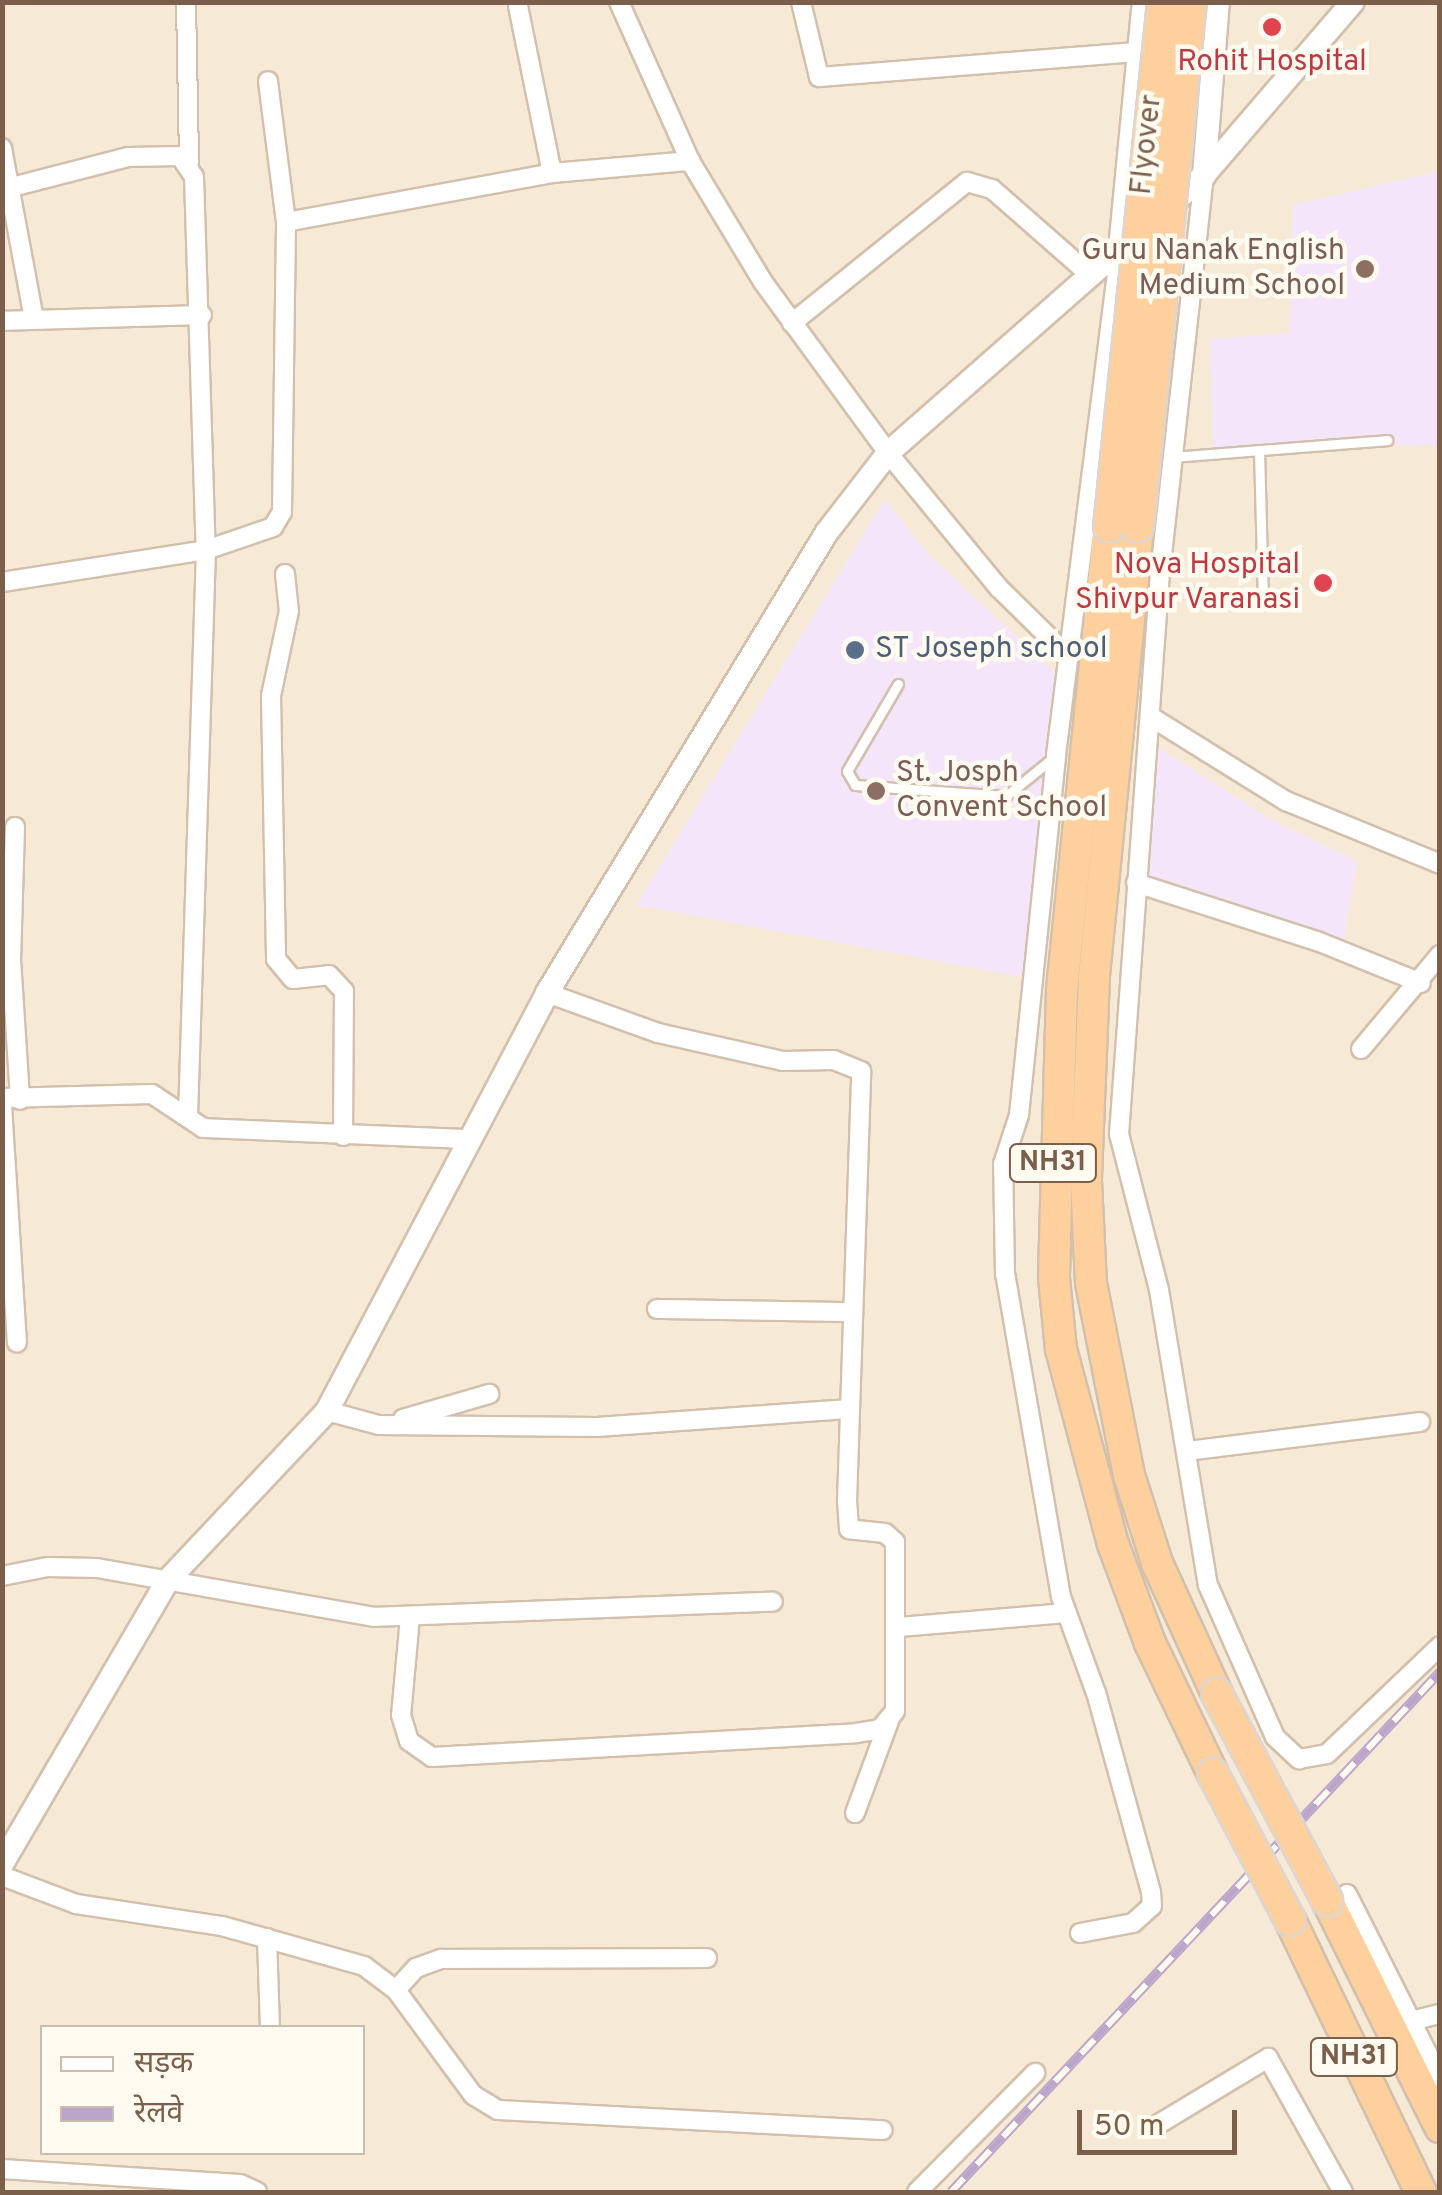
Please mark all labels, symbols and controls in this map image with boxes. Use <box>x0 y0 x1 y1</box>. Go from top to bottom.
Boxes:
marker: Rohit Hospital <box>1259 14 1285 40</box>
place label: Rohit Hospital <box>1177 45 1367 81</box>
street label: Flyover <box>1125 93 1171 197</box>
place label: Guru Nanak English Medium School <box>1081 234 1345 304</box>
marker: Guru Nanak English Medium School <box>1354 258 1376 280</box>
place label: Nova Hospital Shivpur Varanasi <box>1074 548 1300 618</box>
marker: Nova Hospital Shivpur Varanasi <box>1310 570 1336 596</box>
place label: ST Joseph school <box>875 632 1109 668</box>
marker: ST Joseph school <box>844 639 866 661</box>
place label: St. Josph Convent School <box>896 756 1107 826</box>
marker: St. Josph Convent School <box>865 780 887 802</box>
road number: NH31 <box>1008 1140 1098 1186</box>
legend <box>40 2025 365 2155</box>
road number: NH31 <box>1309 2034 1399 2080</box>
text: सड़क <box>134 2046 193 2083</box>
scale bar <box>1082 2090 1242 2152</box>
text: रेलवे <box>134 2096 183 2133</box>
text: 50 m <box>1094 2109 1164 2146</box>

